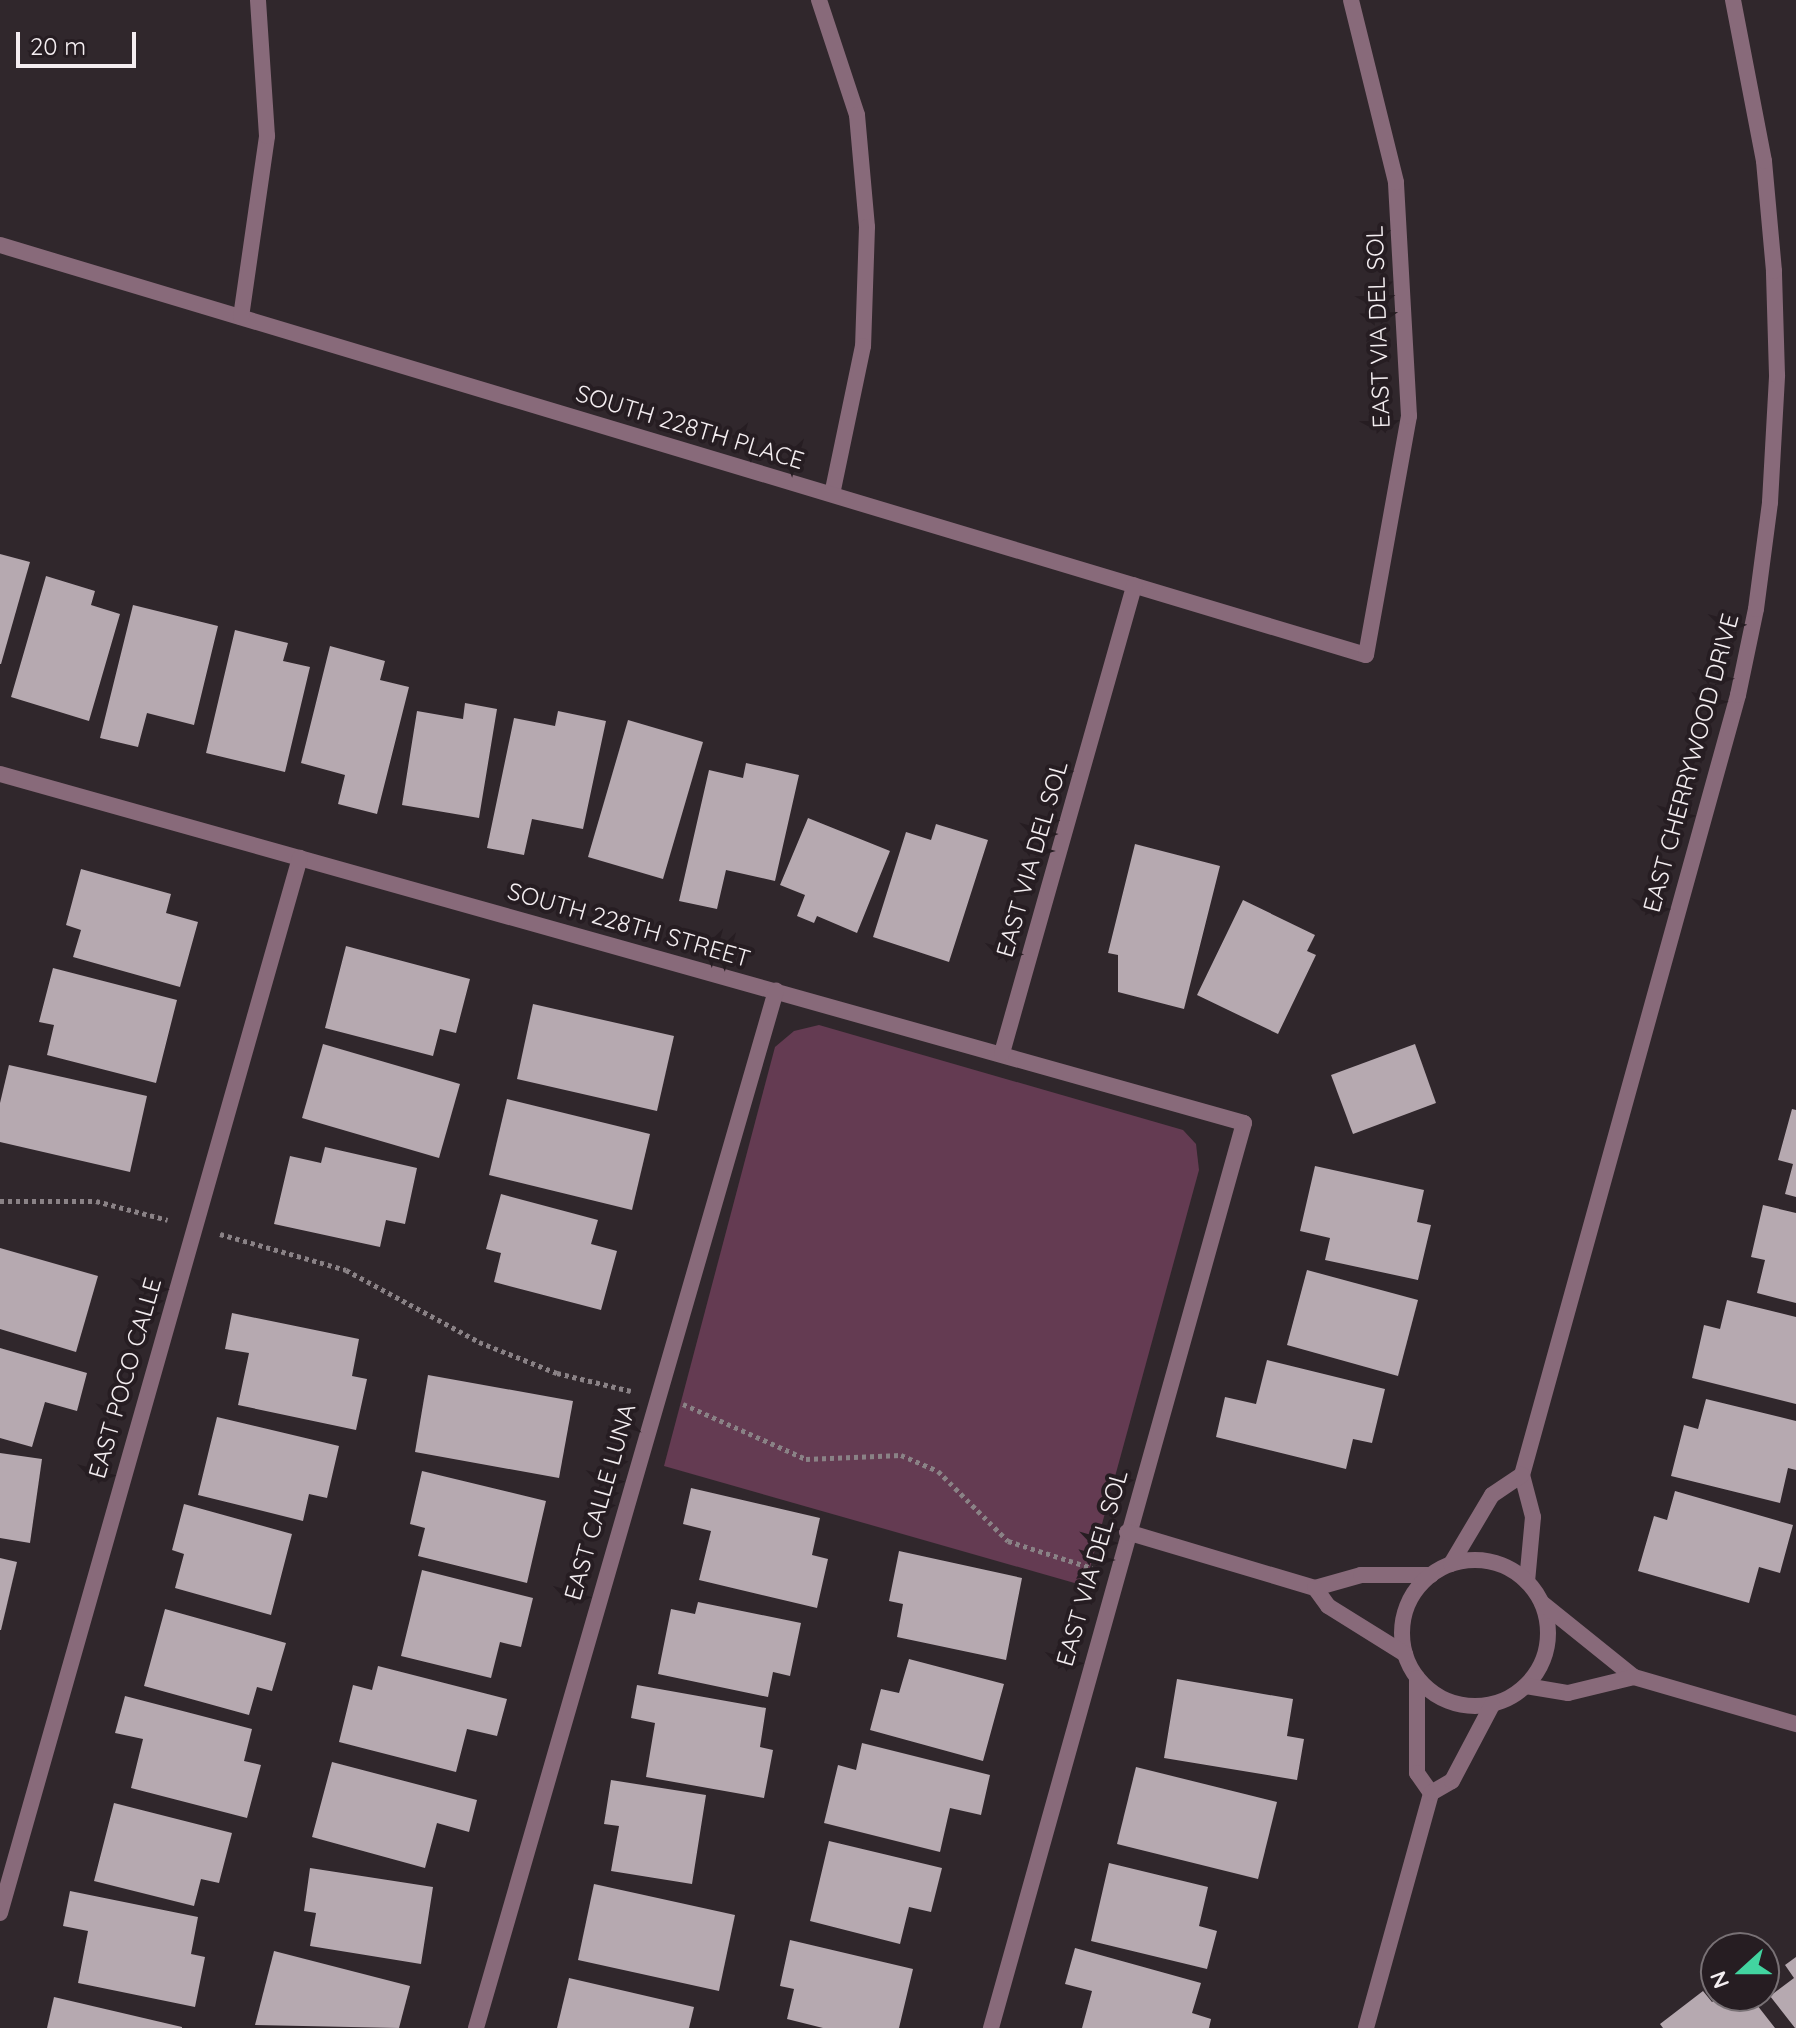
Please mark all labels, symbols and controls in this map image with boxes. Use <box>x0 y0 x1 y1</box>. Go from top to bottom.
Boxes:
scale bar <box>20 16 140 66</box>
text: 20 m <box>30 31 86 61</box>
street label: EAST VIA DEL SOL <box>1360 225 1396 429</box>
street label: SOUTH 228TH PLACE <box>572 379 808 475</box>
street label: EAST CHERRYWOOD DRIVE <box>1637 611 1745 915</box>
street label: EAST VIA DEL SOL <box>990 758 1074 960</box>
street label: SOUTH 228TH STREET <box>504 877 754 973</box>
street label: EAST POCO CALLE <box>83 1274 167 1482</box>
street label: EAST CALLE LUNA <box>558 1400 642 1604</box>
street label: EAST VIA DEL SOL <box>1050 1467 1134 1669</box>
north arrow <box>1700 1932 1780 2012</box>
text: N <box>1703 1967 1735 1992</box>

